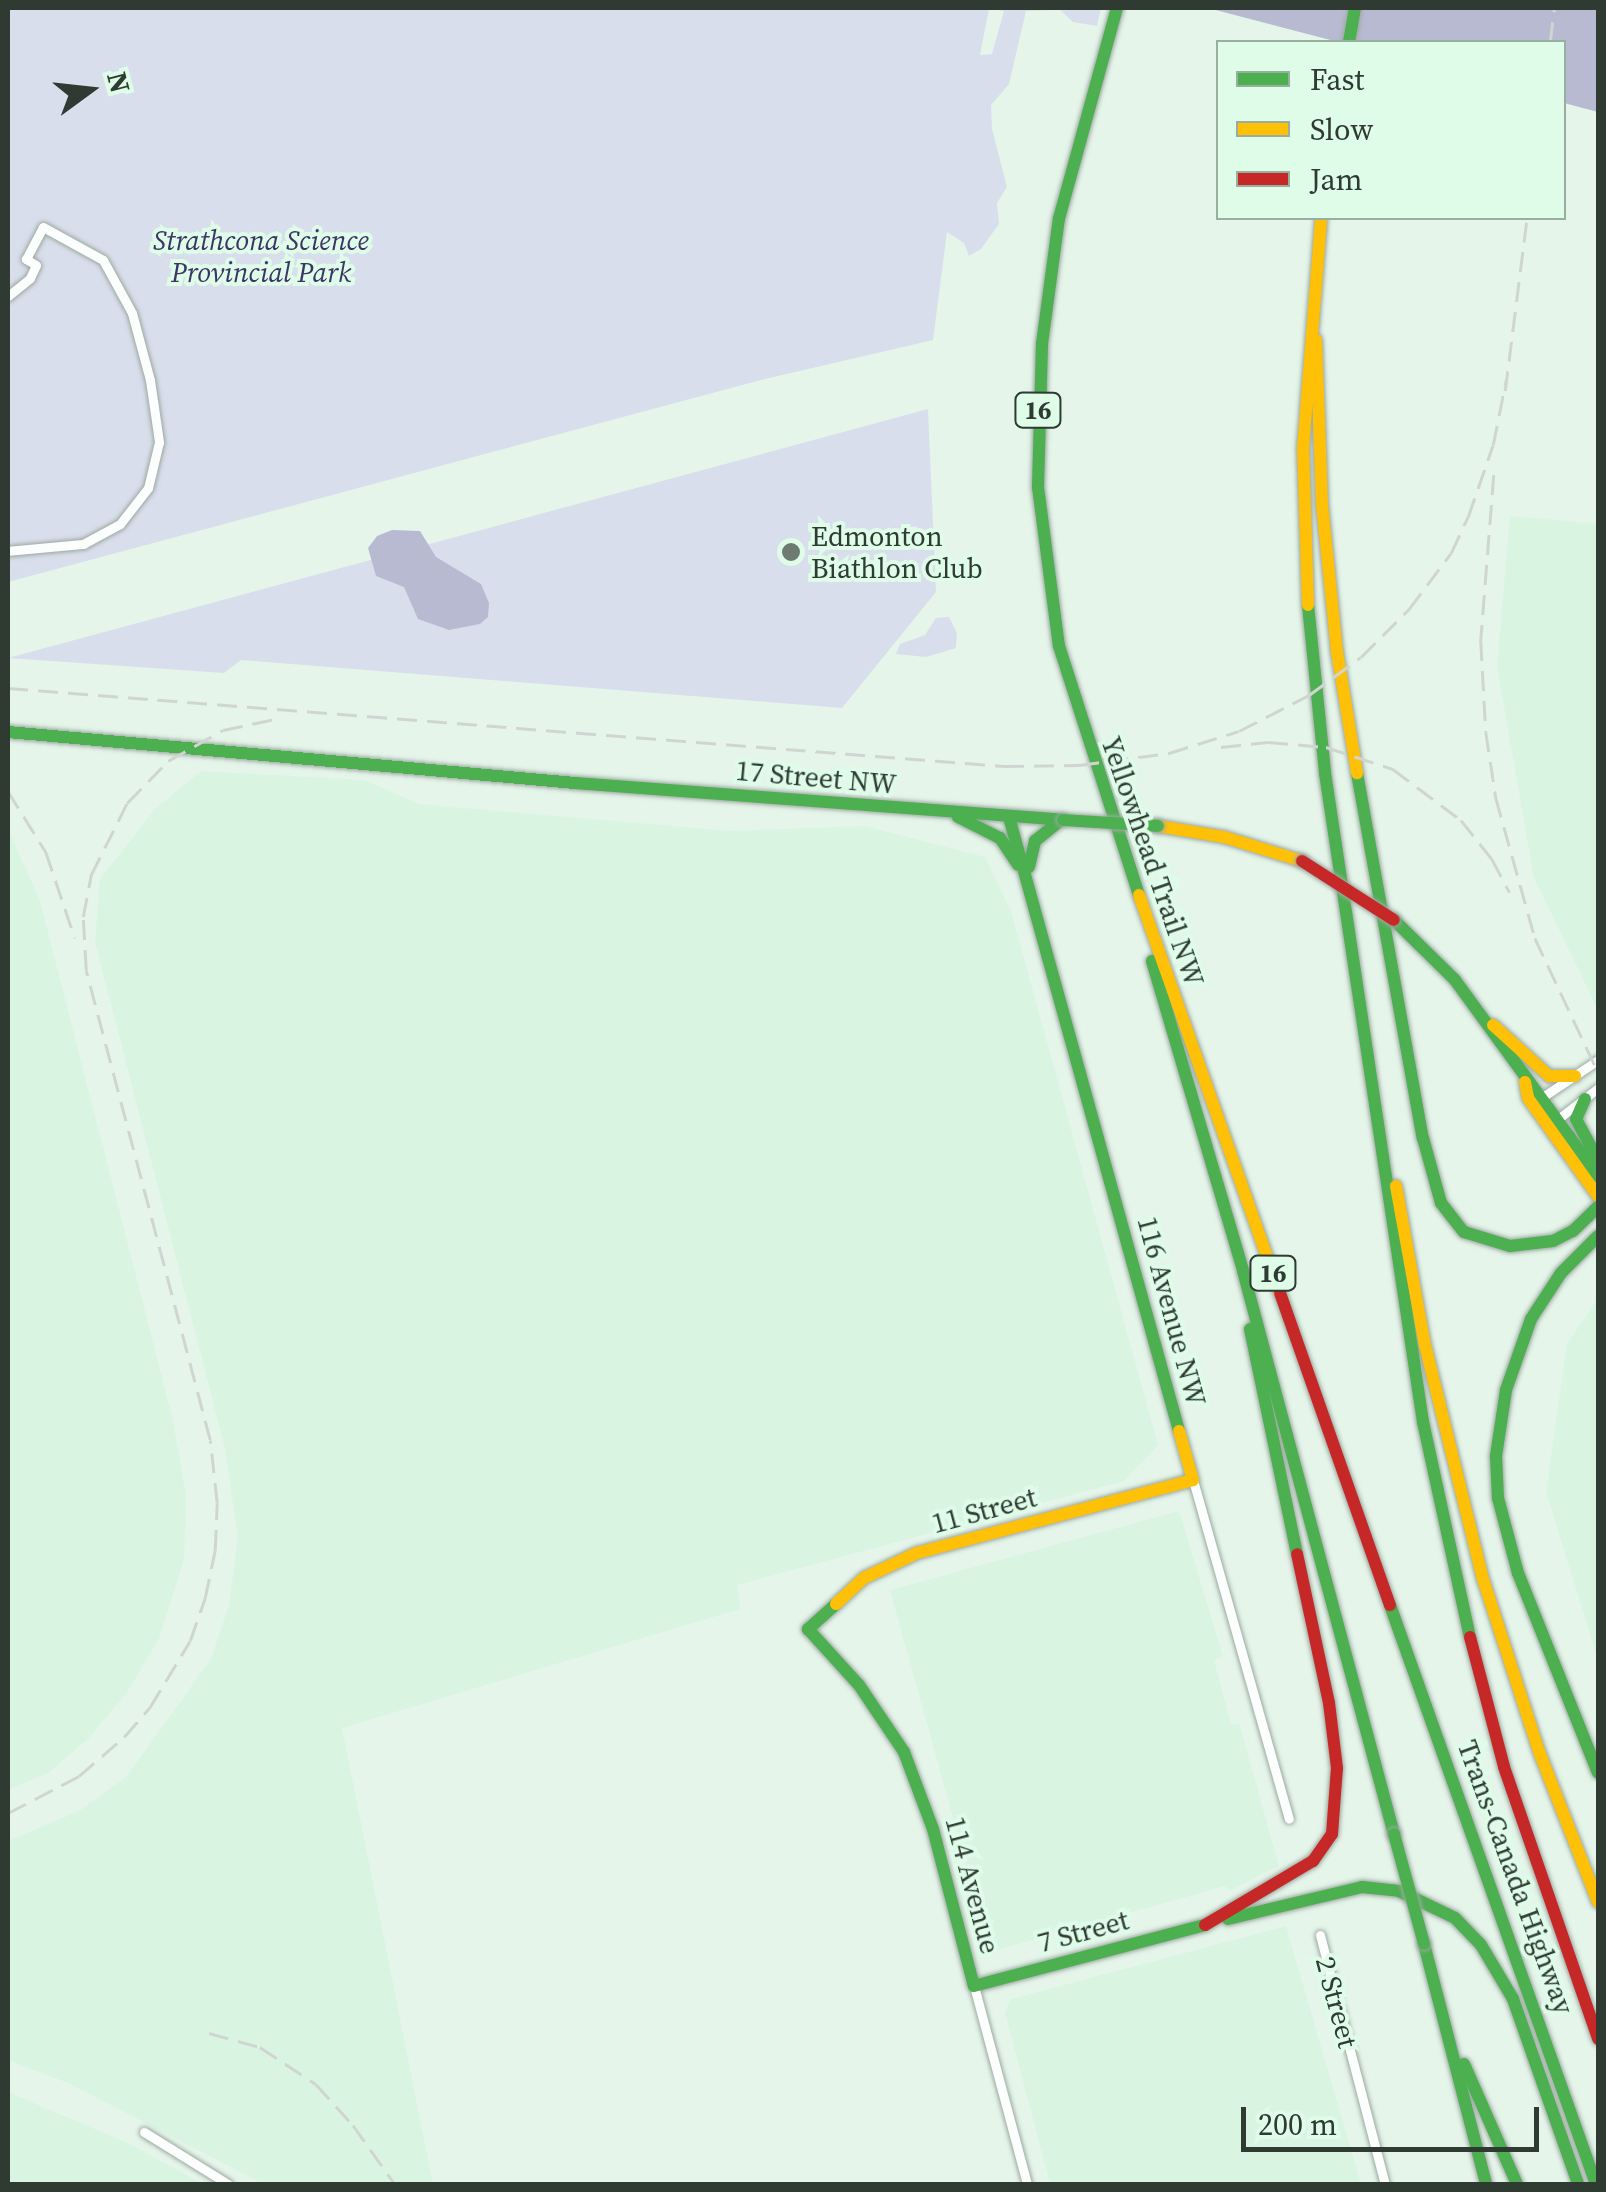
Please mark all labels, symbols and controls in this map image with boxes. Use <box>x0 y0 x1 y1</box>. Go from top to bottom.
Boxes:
north arrow <box>40 40 140 140</box>
legend <box>1216 40 1566 220</box>
text: Fast <box>1310 59 1364 100</box>
text: N <box>98 67 140 97</box>
text: Slow <box>1310 109 1373 150</box>
text: Jam <box>1310 159 1363 200</box>
park label: Strathcona Science Provincial Park <box>153 223 369 289</box>
road number: 16 <box>1013 390 1063 430</box>
place label: Edmonton Biathlon Club <box>811 519 983 585</box>
marker: Edmonton Biathlon Club <box>780 541 802 563</box>
street label: Yellowhead Trail NW <box>1094 732 1212 990</box>
street label: 17 Street NW <box>734 753 898 801</box>
street label: 116 Avenue NW <box>1131 1213 1213 1409</box>
road number: 16 <box>1248 1253 1298 1293</box>
street label: 11 Street <box>928 1480 1040 1540</box>
street label: Trans-Canada Highway <box>1451 1735 1581 2019</box>
street label: 114 Avenue <box>939 1813 1007 1957</box>
street label: 7 Street <box>1034 1903 1132 1959</box>
street label: 2 Street <box>1309 1953 1365 2051</box>
scale bar <box>1246 2087 1544 2149</box>
text: 200 m <box>1258 2104 1337 2145</box>

